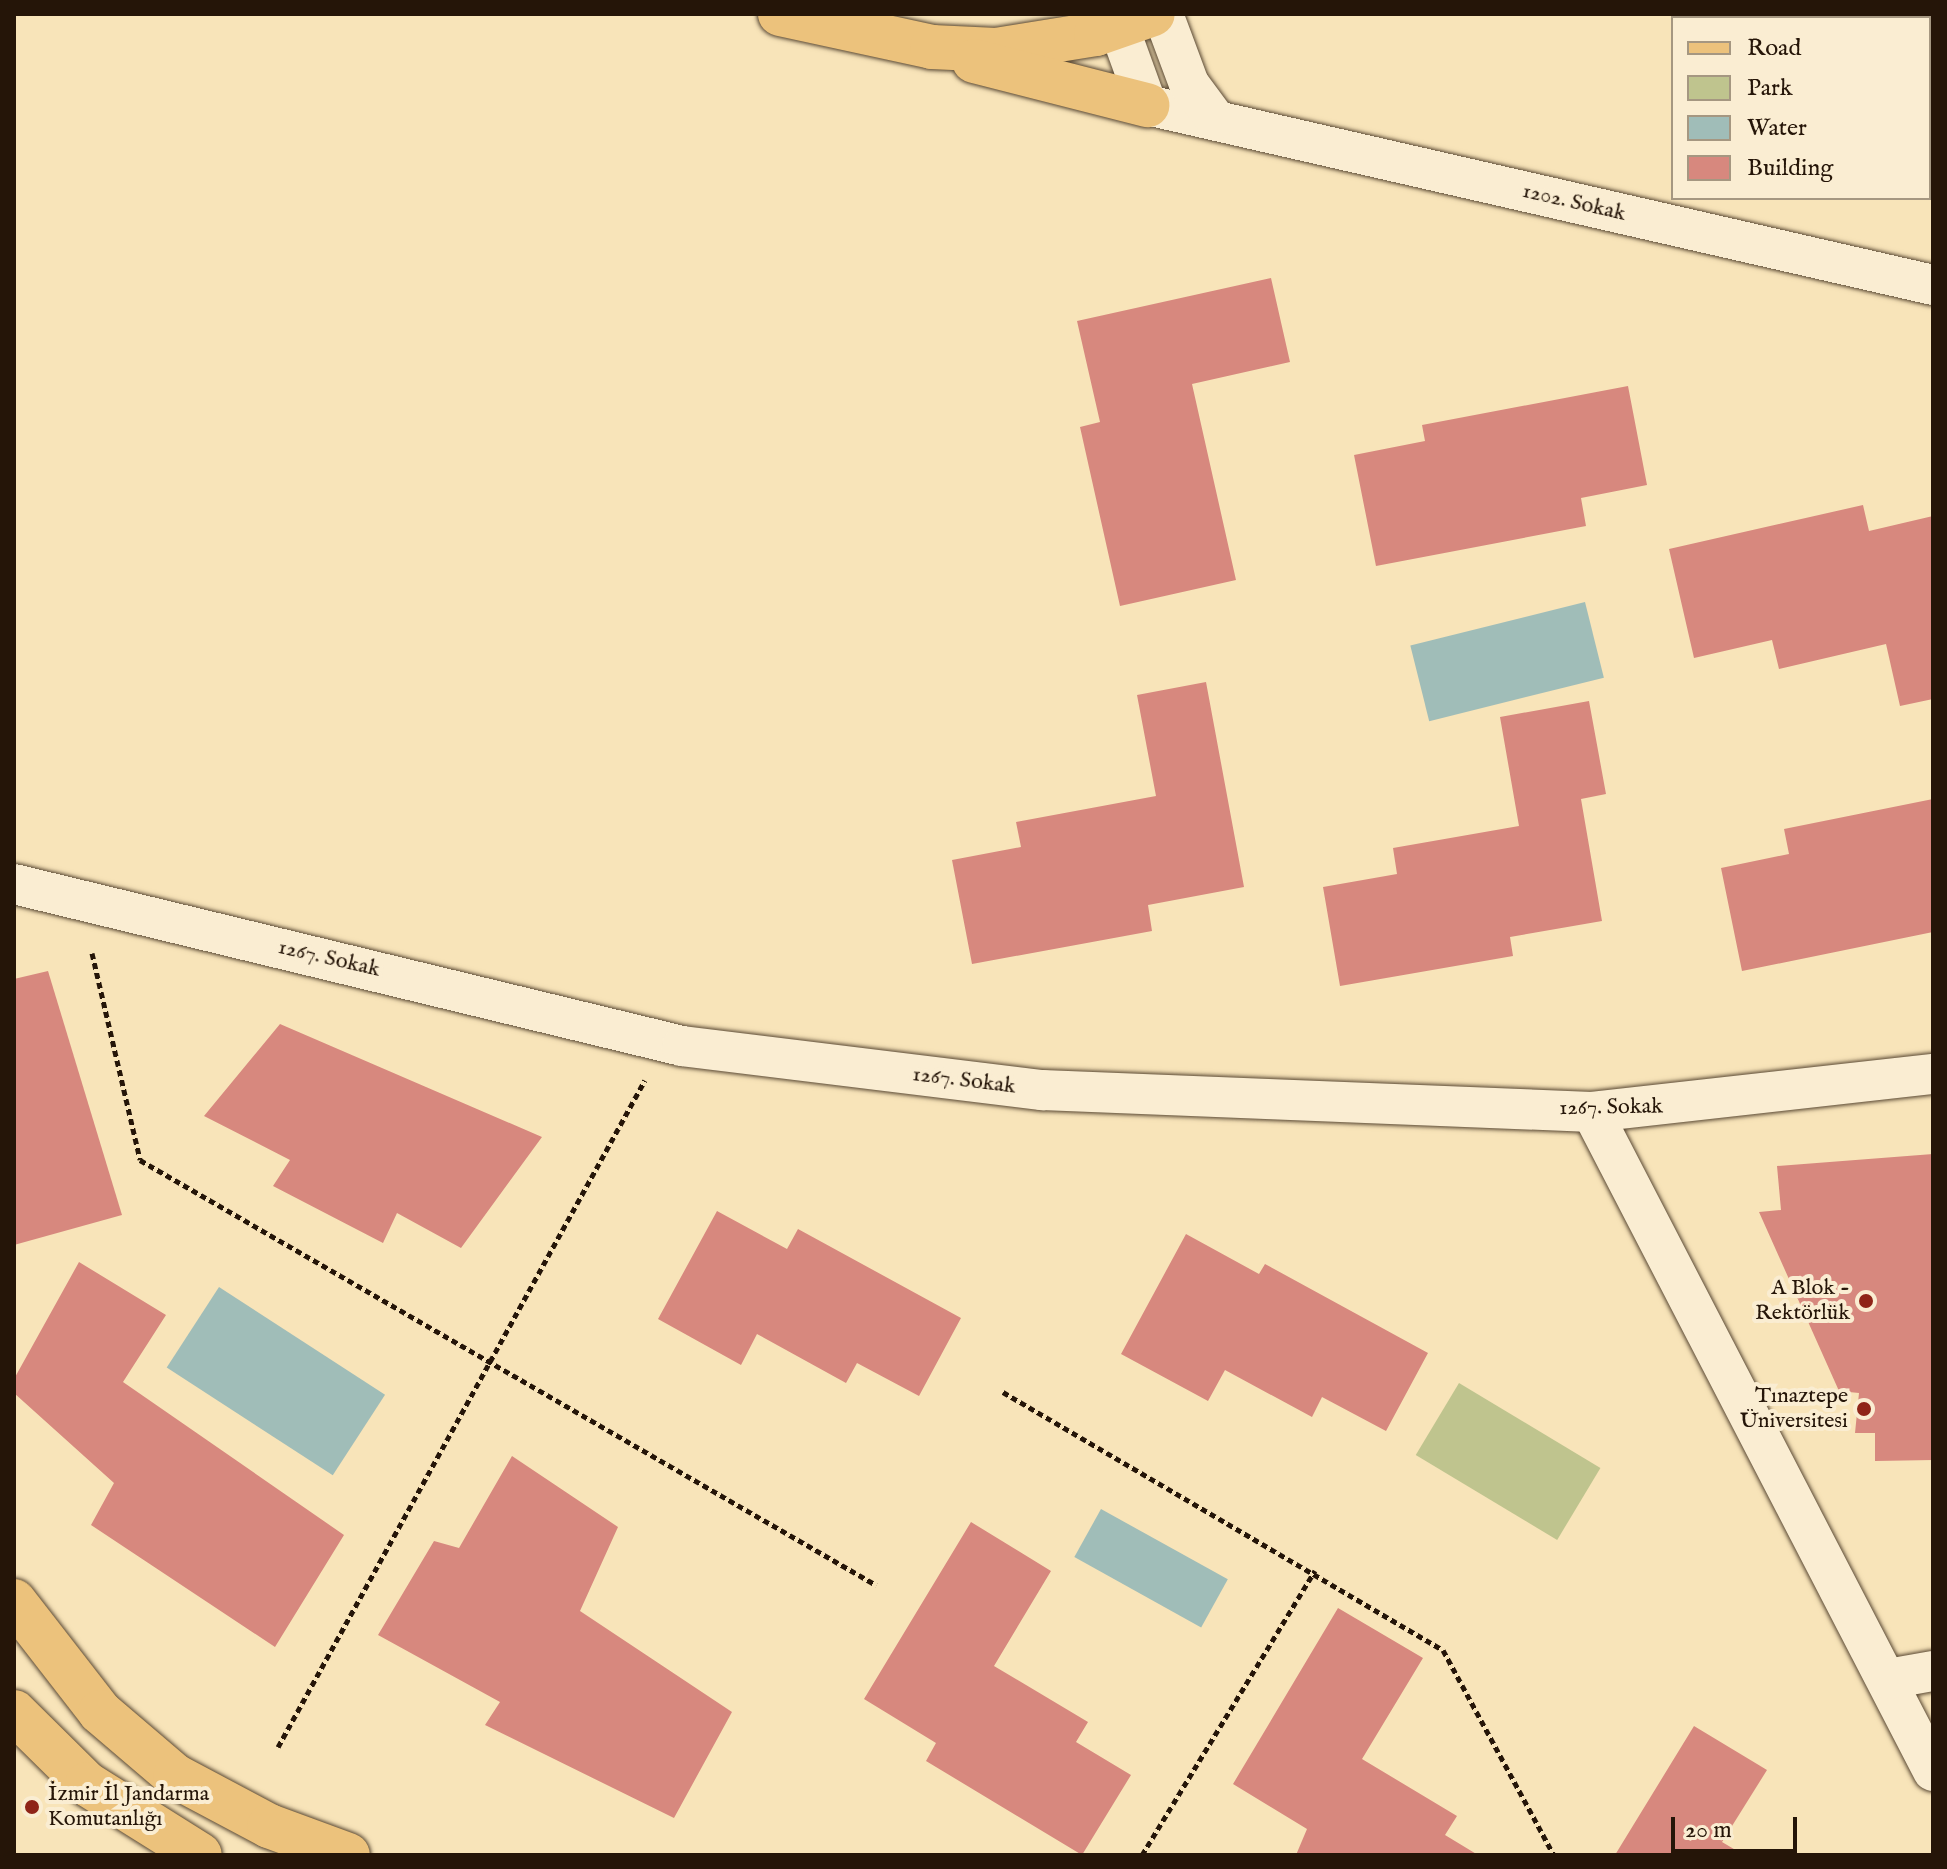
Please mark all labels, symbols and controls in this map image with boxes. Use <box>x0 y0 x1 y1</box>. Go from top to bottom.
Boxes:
legend <box>1671 16 1931 200</box>
text: Road <box>1747 33 1801 64</box>
text: Park <box>1747 73 1793 104</box>
text: Water <box>1747 113 1807 144</box>
text: Building <box>1747 153 1833 184</box>
street label: 1202. Sokak <box>1520 178 1628 228</box>
street label: 1267. Sokak <box>276 934 382 984</box>
street label: 1267. Sokak <box>911 1062 1017 1100</box>
street label: 1267. Sokak <box>1559 1094 1663 1122</box>
place label: A Blok - Rektörlük <box>1755 1275 1850 1326</box>
marker: A Blok - Rektörlük <box>1857 1292 1875 1310</box>
place label: Tınaztepe Üniversitesi <box>1740 1383 1848 1434</box>
marker: Tınaztepe Üniversitesi <box>1855 1400 1873 1418</box>
place label: İzmir İl Jandarma Komutanlığı <box>48 1781 209 1832</box>
marker: İzmir İl Jandarma Komutanlığı <box>23 1798 41 1816</box>
scale bar <box>1675 1801 1801 1851</box>
text: 20 m <box>1685 1815 1732 1846</box>

